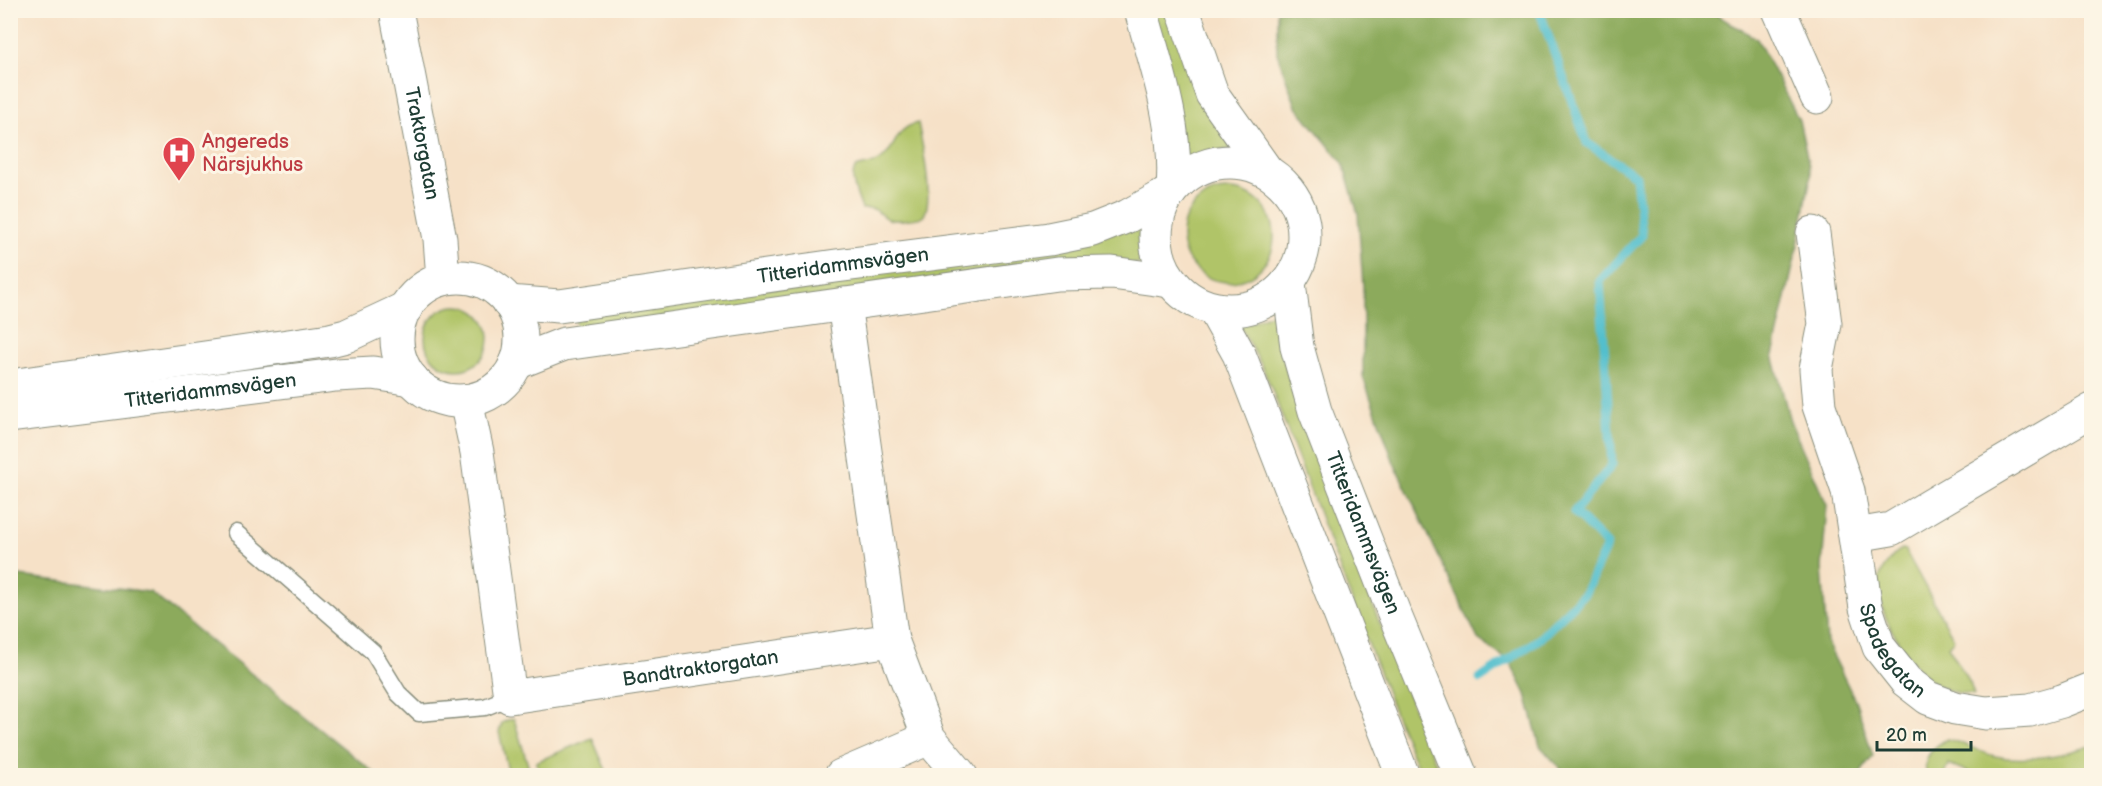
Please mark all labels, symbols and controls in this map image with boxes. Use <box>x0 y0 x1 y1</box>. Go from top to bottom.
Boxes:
street label: Traktorgatan <box>399 85 444 202</box>
place label: Angereds Närsjukhus <box>202 130 303 177</box>
hospital icon: Angereds Närsjukhus <box>161 135 197 182</box>
street label: Titteridammsvägen <box>756 242 930 289</box>
street label: Titteridammsvägen <box>123 368 298 413</box>
street label: Titteridammsvägen <box>1320 448 1405 618</box>
street label: Spadegatan <box>1853 601 1930 703</box>
street label: Bandtraktorgatan <box>621 645 780 692</box>
scale bar <box>1877 714 1972 752</box>
text: 20 m <box>1886 725 1927 746</box>

